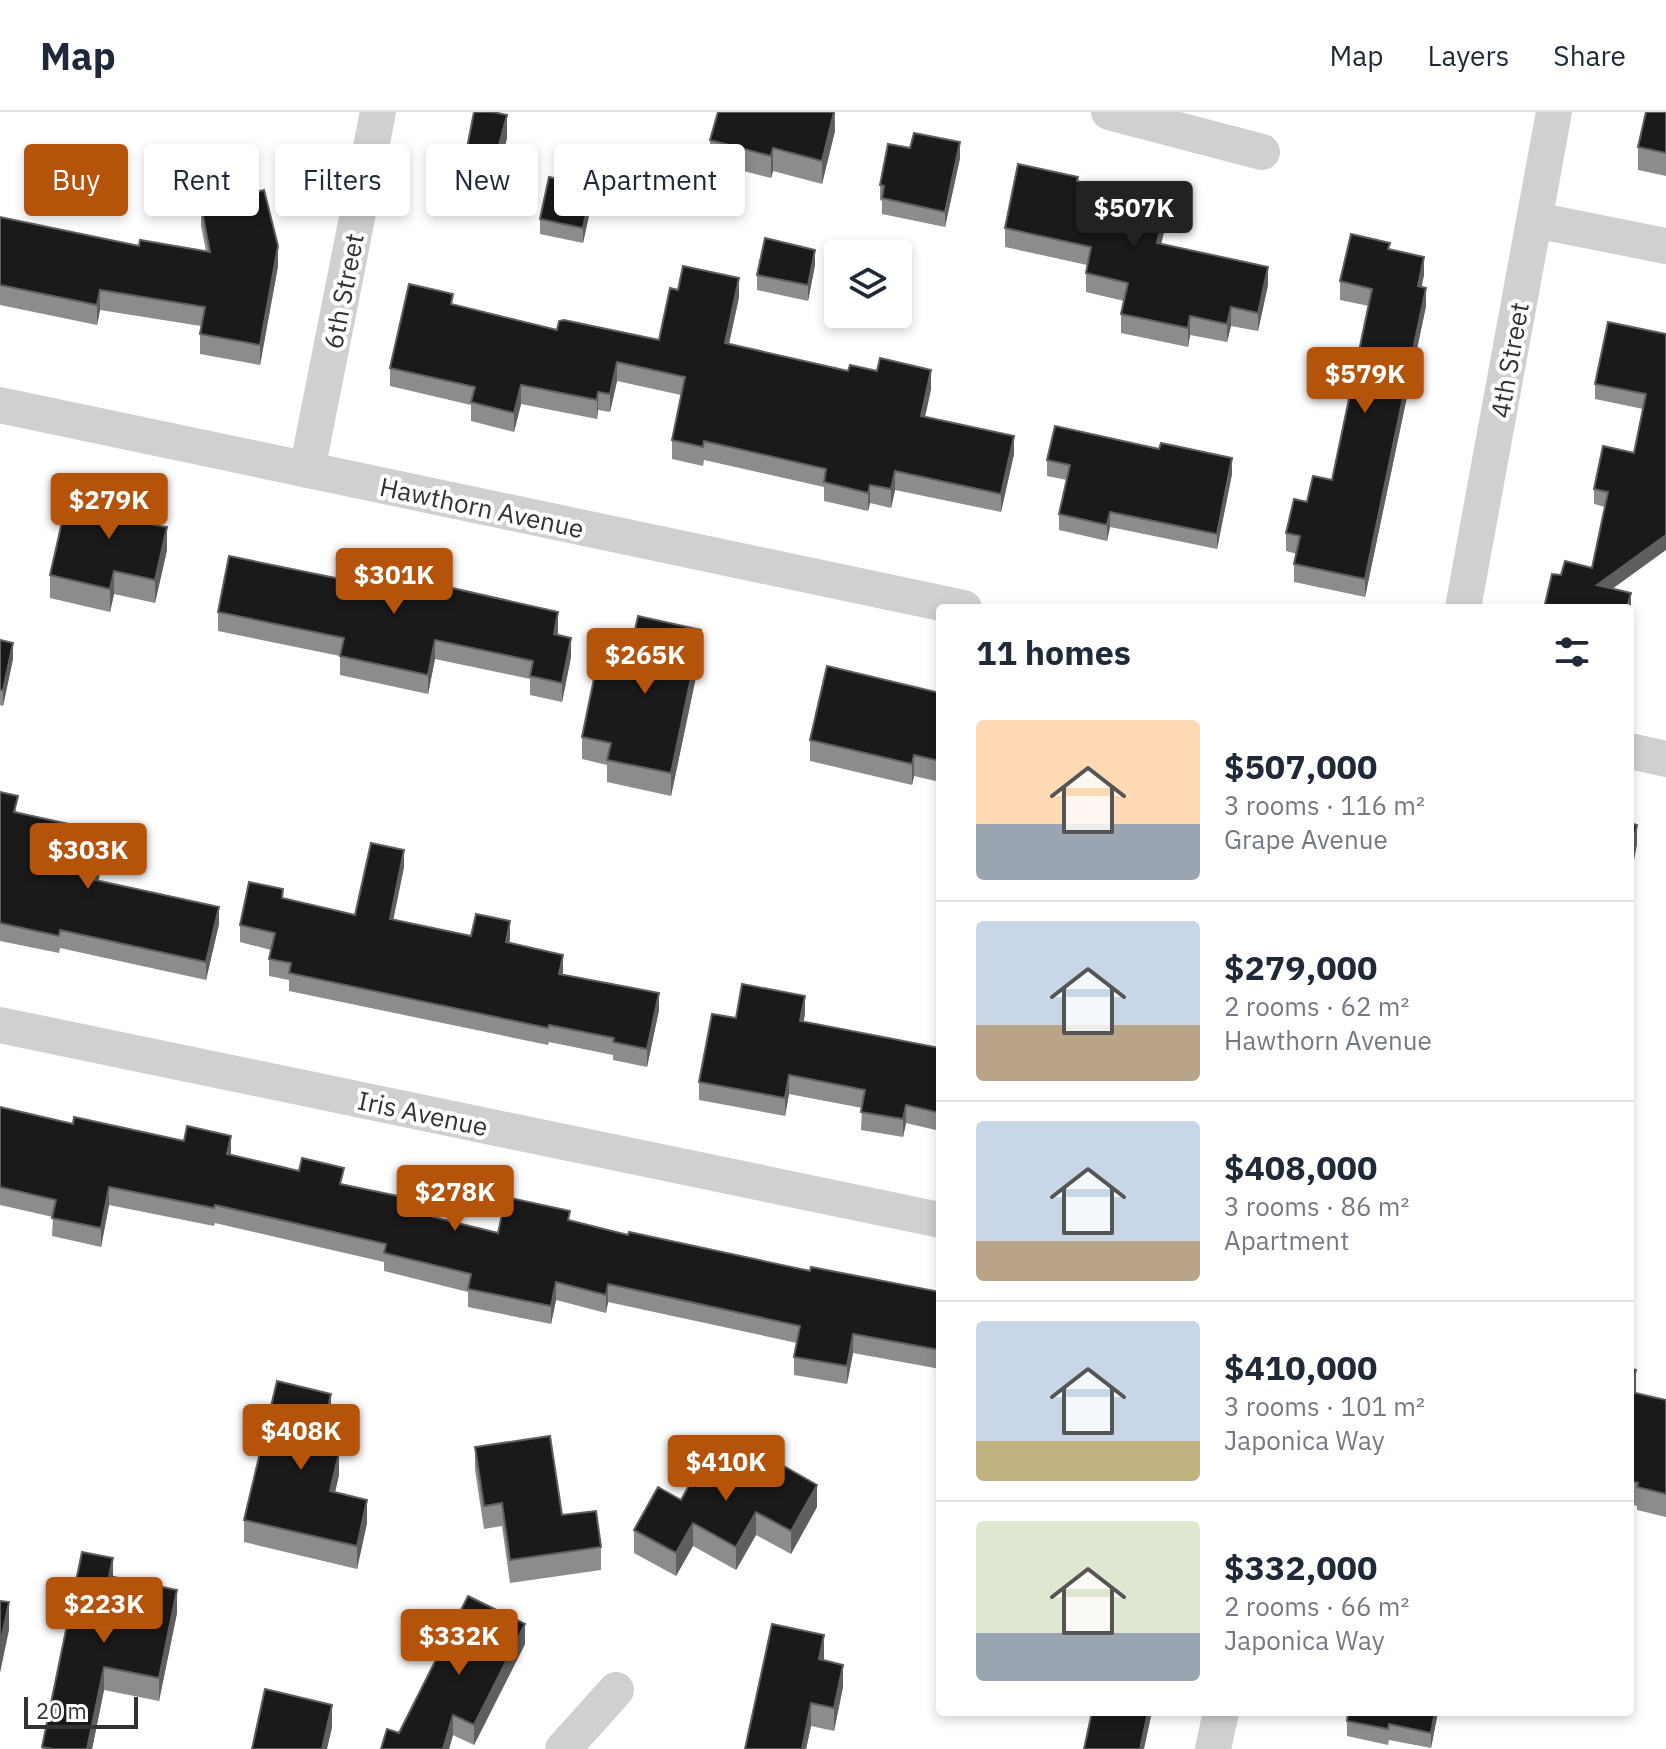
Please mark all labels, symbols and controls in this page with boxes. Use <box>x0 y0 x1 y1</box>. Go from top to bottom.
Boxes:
text: Map <box>40 31 116 80</box>
text: Map <box>1329 37 1383 74</box>
text: Layers <box>1427 37 1509 74</box>
text: Share <box>1553 37 1626 74</box>
chip: Buy <box>24 144 128 216</box>
chip: Rent <box>144 144 259 216</box>
chip: Filters <box>275 144 410 216</box>
chip: New <box>426 144 538 216</box>
chip: Apartment <box>554 144 745 216</box>
pin: $507K <box>1078 181 1190 249</box>
text: $507K <box>1094 190 1174 224</box>
street label: 6th Street <box>315 230 371 352</box>
map controls <box>824 240 912 328</box>
button: layers <box>824 240 912 328</box>
street label: 4th Street <box>1482 299 1536 421</box>
pin: $579K <box>1309 347 1421 415</box>
text: $579K <box>1325 356 1405 390</box>
street label: Hawthorn Avenue <box>377 469 587 545</box>
pin: $279K <box>53 473 165 541</box>
text: $279K <box>69 482 149 516</box>
pin: $301K <box>338 548 450 616</box>
text: $301K <box>354 557 434 591</box>
pin: $265K <box>589 628 701 696</box>
text: 11 homes <box>976 630 1131 674</box>
icon: filters <box>1550 630 1594 674</box>
text: $265K <box>605 637 685 671</box>
text: $507,000 <box>1224 744 1377 788</box>
icon: home <box>1040 752 1136 848</box>
text: 3 rooms · 116 m² <box>1224 788 1425 822</box>
text: Grape Avenue <box>1224 822 1388 856</box>
pin: $303K <box>32 823 144 891</box>
text: $303K <box>48 832 128 866</box>
text: $279,000 <box>1224 945 1377 989</box>
icon: home <box>1040 953 1136 1049</box>
text: 2 rooms · 62 m² <box>1224 989 1409 1023</box>
text: Hawthorn Avenue <box>1224 1023 1432 1057</box>
street label: Iris Avenue <box>355 1083 491 1143</box>
text: $408,000 <box>1224 1145 1377 1189</box>
icon: home <box>1040 1153 1136 1249</box>
pin: $278K <box>399 1165 511 1233</box>
text: $278K <box>415 1174 495 1208</box>
text: 3 rooms · 86 m² <box>1224 1189 1409 1223</box>
text: Apartment <box>1224 1223 1349 1257</box>
text: $410,000 <box>1224 1345 1377 1389</box>
icon: home <box>1040 1353 1136 1449</box>
text: 3 rooms · 101 m² <box>1224 1389 1425 1423</box>
pin: $408K <box>245 1404 357 1472</box>
text: $408K <box>261 1413 341 1447</box>
text: Japonica Way <box>1224 1423 1385 1457</box>
pin: $410K <box>670 1435 782 1503</box>
text: $410K <box>686 1444 766 1478</box>
text: $332,000 <box>1224 1545 1377 1589</box>
icon: home <box>1040 1553 1136 1649</box>
pin: $223K <box>48 1577 160 1645</box>
text: $223K <box>64 1586 144 1620</box>
text: 2 rooms · 66 m² <box>1224 1589 1409 1623</box>
pin: $332K <box>403 1609 515 1677</box>
text: $332K <box>419 1618 499 1652</box>
text: Japonica Way <box>1224 1623 1385 1657</box>
scale bar <box>24 1693 138 1729</box>
text: 20 m <box>36 1696 87 1725</box>

